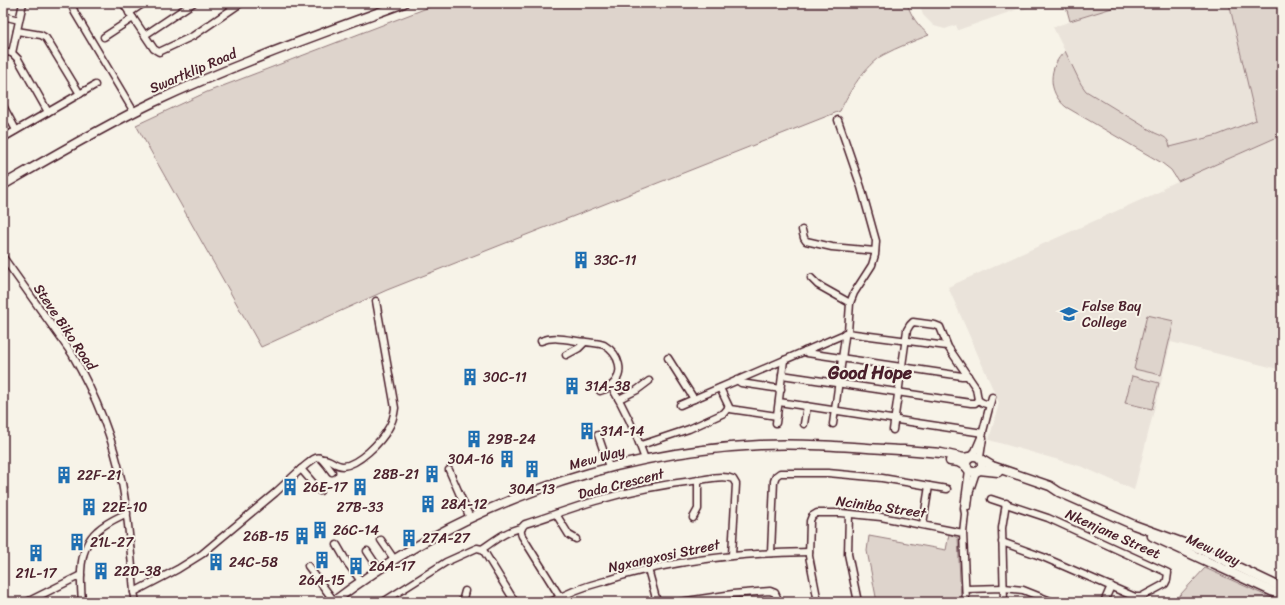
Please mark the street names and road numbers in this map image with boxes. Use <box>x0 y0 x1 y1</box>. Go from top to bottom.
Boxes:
street label: Swartklip Road <box>145 41 242 101</box>
street label: Steve Biko Road <box>27 278 104 377</box>
street label: Mew Way <box>566 438 629 477</box>
street label: Dada Crescent <box>575 461 668 507</box>
street label: Nciniba Street <box>834 488 929 526</box>
street label: Nkenjane Street <box>1061 502 1165 566</box>
street label: Mew Way <box>1182 527 1245 574</box>
street label: Ngxangxosi Street <box>606 532 724 580</box>

